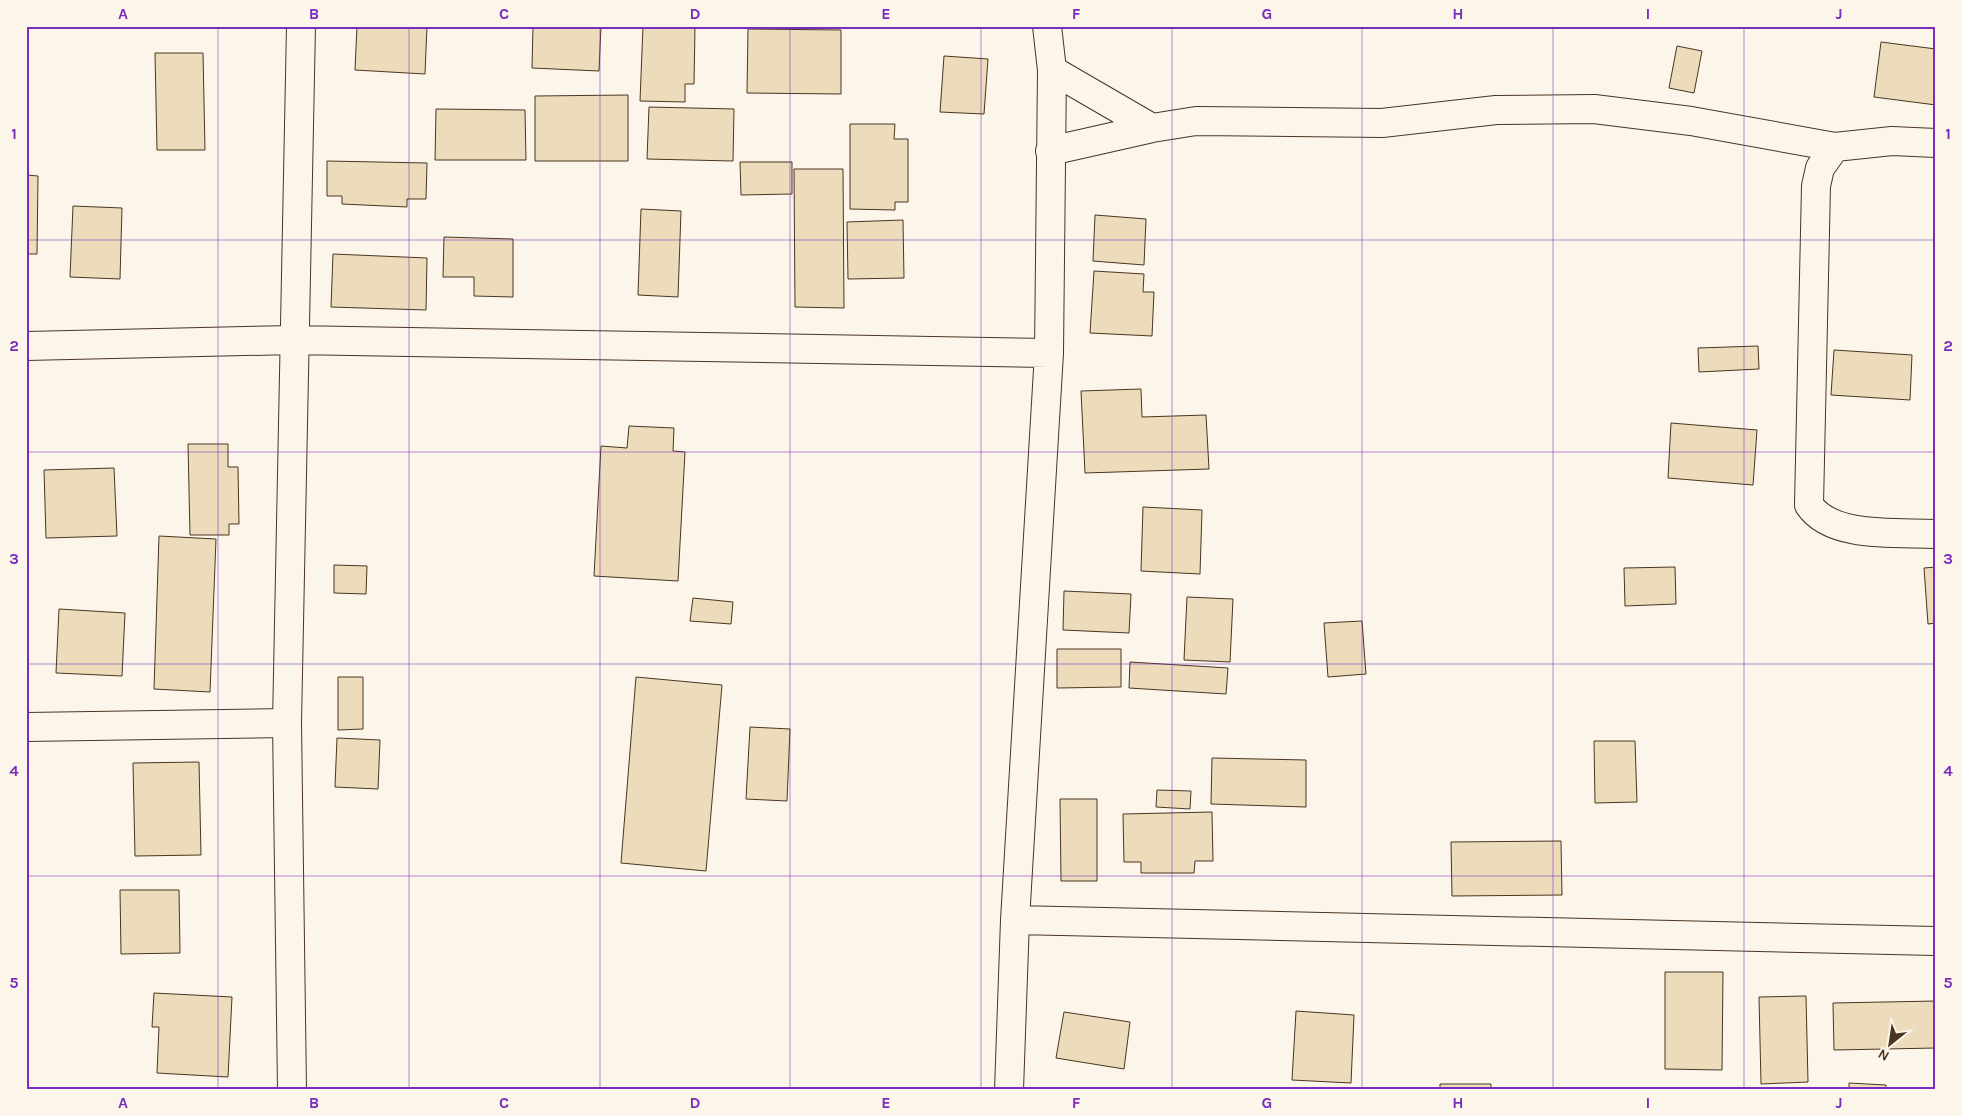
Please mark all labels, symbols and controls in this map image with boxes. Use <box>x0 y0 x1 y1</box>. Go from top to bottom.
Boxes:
text: A <box>118 4 128 23</box>
text: B <box>309 4 319 23</box>
text: C <box>499 4 509 23</box>
text: D <box>690 4 701 23</box>
text: E <box>881 4 891 23</box>
text: F <box>1072 4 1081 23</box>
text: G <box>1262 4 1272 23</box>
text: H <box>1452 4 1464 23</box>
text: I <box>1646 4 1650 23</box>
text: J <box>1835 4 1843 23</box>
text: 1 <box>11 124 17 143</box>
text: 1 <box>1945 124 1951 143</box>
text: 2 <box>9 336 19 355</box>
text: 2 <box>1943 336 1953 355</box>
text: 3 <box>9 549 19 568</box>
text: 3 <box>1943 549 1953 568</box>
text: 4 <box>9 761 19 780</box>
text: 4 <box>1943 761 1953 780</box>
text: 5 <box>9 973 19 992</box>
text: 5 <box>1943 973 1953 992</box>
north arrow <box>1864 1018 1914 1068</box>
text: N <box>1875 1045 1892 1065</box>
text: A <box>118 1093 128 1112</box>
text: B <box>309 1093 319 1112</box>
text: C <box>499 1093 509 1112</box>
text: D <box>690 1093 701 1112</box>
text: E <box>881 1093 891 1112</box>
text: F <box>1072 1093 1081 1112</box>
text: G <box>1262 1093 1272 1112</box>
text: H <box>1452 1093 1464 1112</box>
text: I <box>1646 1093 1650 1112</box>
text: J <box>1835 1093 1843 1112</box>

